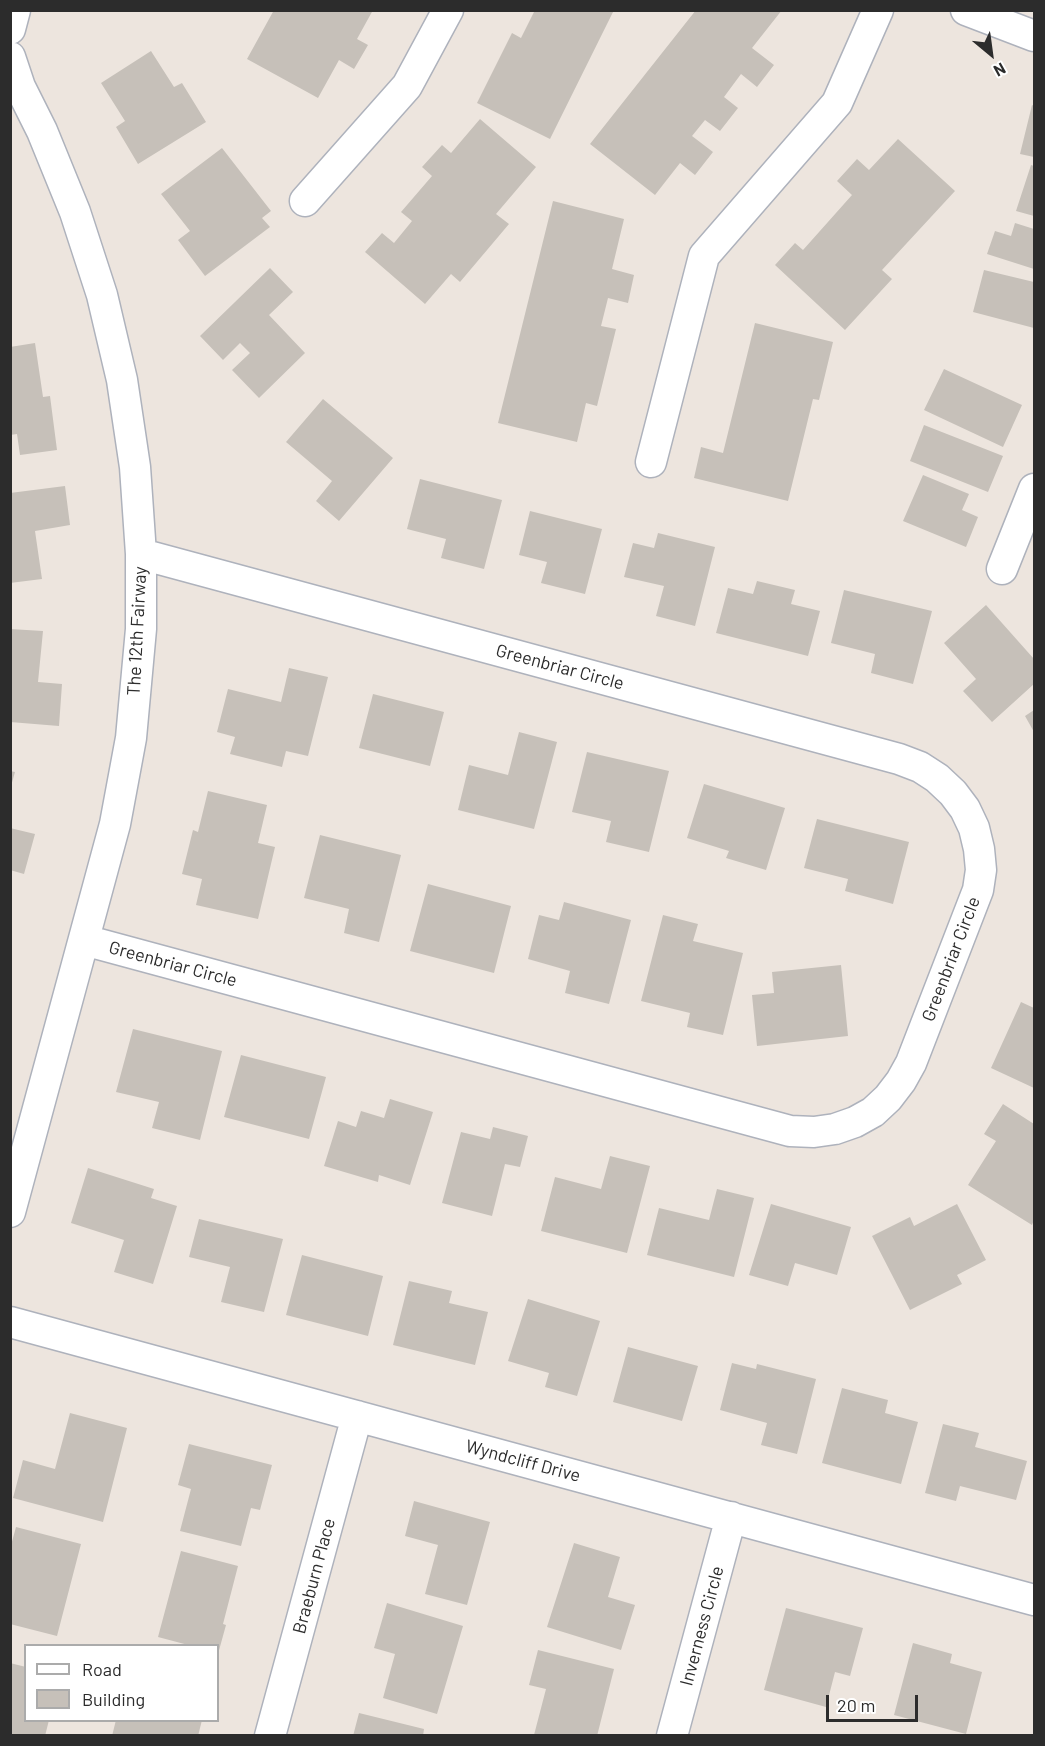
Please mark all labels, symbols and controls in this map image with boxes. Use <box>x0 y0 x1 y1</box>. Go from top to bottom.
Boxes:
north arrow <box>961 24 1021 84</box>
text: N <box>991 59 1009 81</box>
street label: The 12th Fairway <box>123 566 151 696</box>
street label: Greenbriar Circle <box>494 640 626 694</box>
street label: Greenbriar Circle <box>917 894 985 1024</box>
street label: Greenbriar Circle <box>107 937 239 991</box>
street label: Wyndcliff Drive <box>463 1435 583 1487</box>
street label: Braeburn Place <box>288 1516 340 1636</box>
street label: Inverness Circle <box>676 1564 728 1688</box>
legend <box>24 1644 219 1722</box>
text: Road <box>82 1658 122 1680</box>
scale bar <box>829 1683 920 1721</box>
text: Building <box>82 1688 145 1710</box>
text: 20 m <box>837 1694 875 1716</box>

